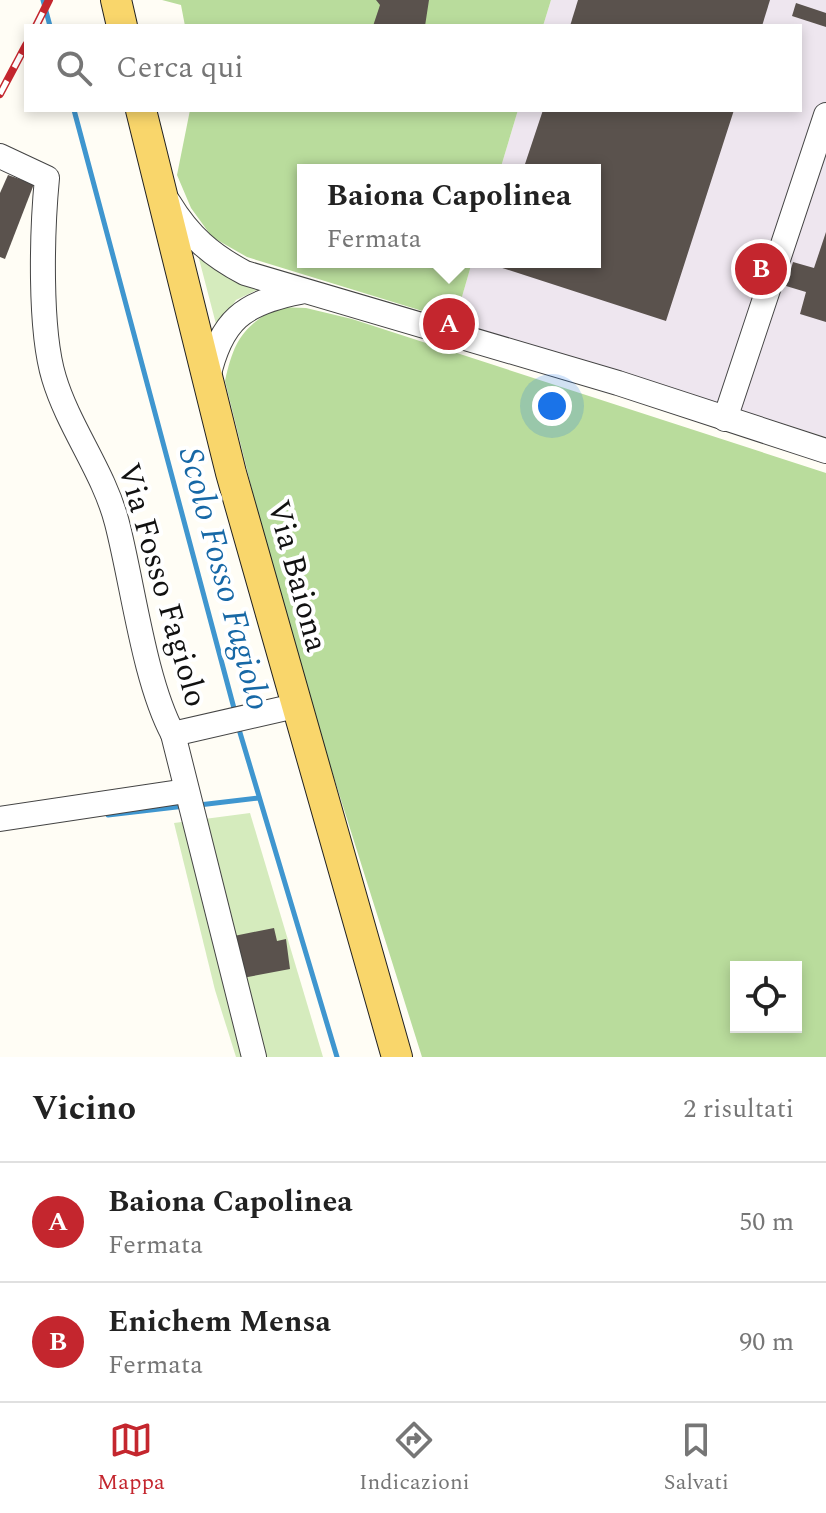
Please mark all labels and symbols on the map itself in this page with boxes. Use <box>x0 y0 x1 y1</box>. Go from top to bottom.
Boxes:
pin: B <box>735 239 787 299</box>
pin: A <box>423 294 475 354</box>
your location <box>532 386 572 426</box>
water label: Scolo Fosso Fagiolo <box>164 442 284 716</box>
street label: Via Fosso Fagiolo <box>104 457 220 713</box>
street label: Via Baiona <box>253 495 341 658</box>

